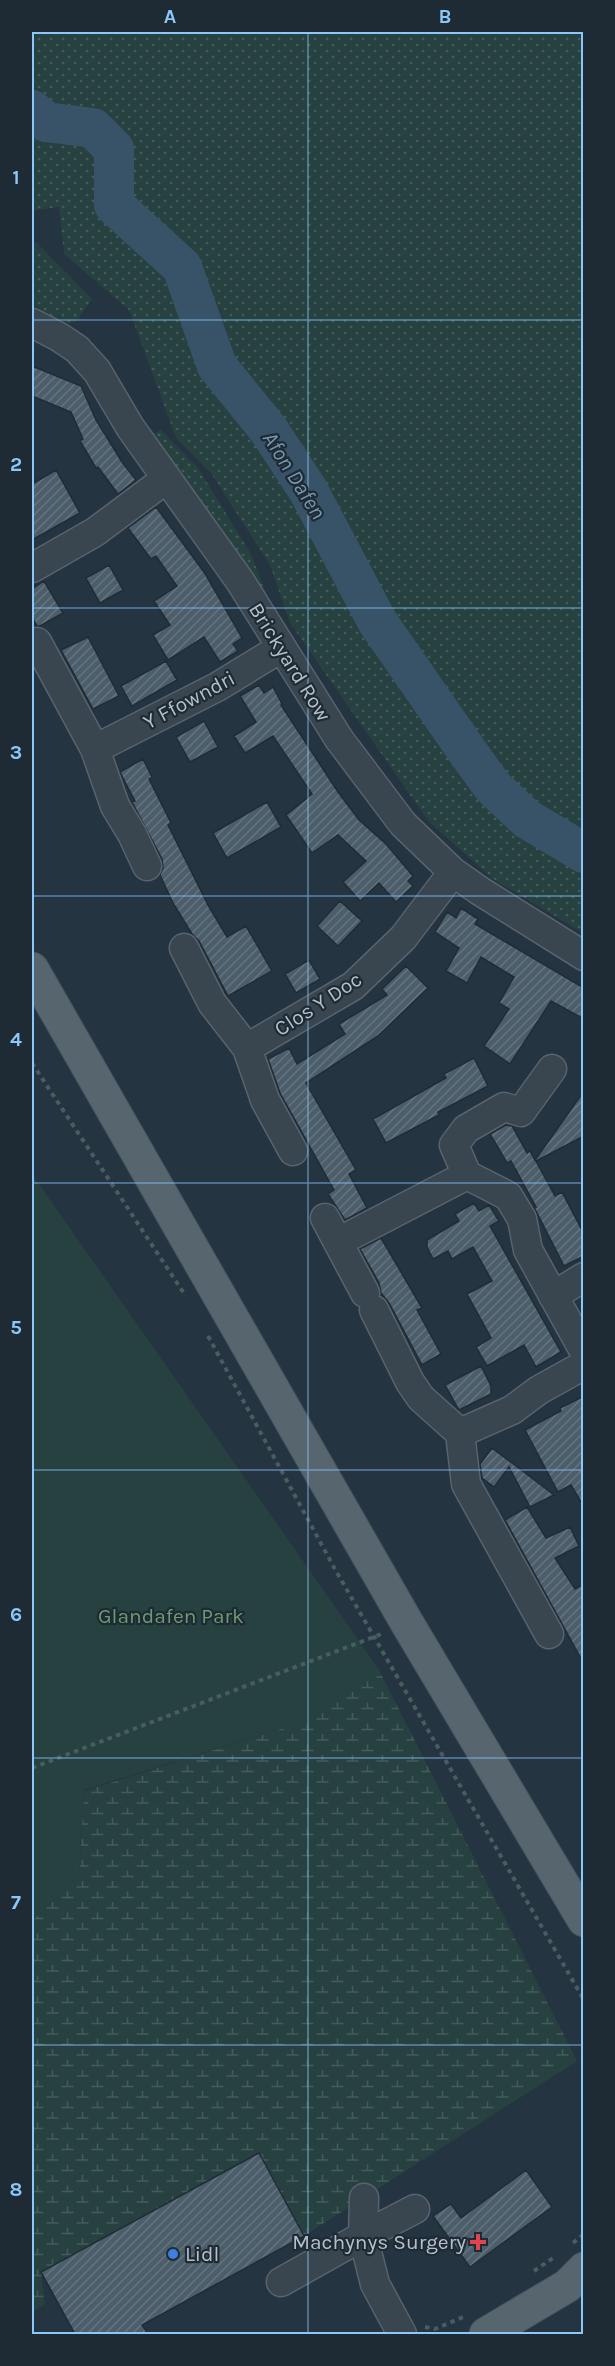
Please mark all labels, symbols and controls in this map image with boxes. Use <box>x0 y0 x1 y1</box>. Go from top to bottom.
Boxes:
text: A <box>164 5 177 28</box>
text: B <box>439 5 451 28</box>
text: 1 <box>12 166 20 189</box>
water label: Afon Dafen <box>257 427 331 524</box>
text: 2 <box>10 453 22 476</box>
street label: Brickyard Row <box>244 598 336 726</box>
street label: Y Ffowndri <box>139 666 239 734</box>
text: 3 <box>10 741 22 764</box>
street label: Clos Y Doc <box>270 967 366 1041</box>
text: 4 <box>10 1028 22 1051</box>
text: 5 <box>10 1316 22 1339</box>
text: 6 <box>10 1603 22 1626</box>
park label: Glandafen Park <box>98 1604 244 1628</box>
text: 7 <box>11 1891 21 1914</box>
text: 8 <box>10 2178 22 2201</box>
place label: Machynys Surgery <box>292 2230 466 2254</box>
marker: Machynys Surgery <box>471 2235 485 2249</box>
place label: Lidl <box>185 2242 219 2266</box>
marker: Lidl <box>166 2247 180 2261</box>

